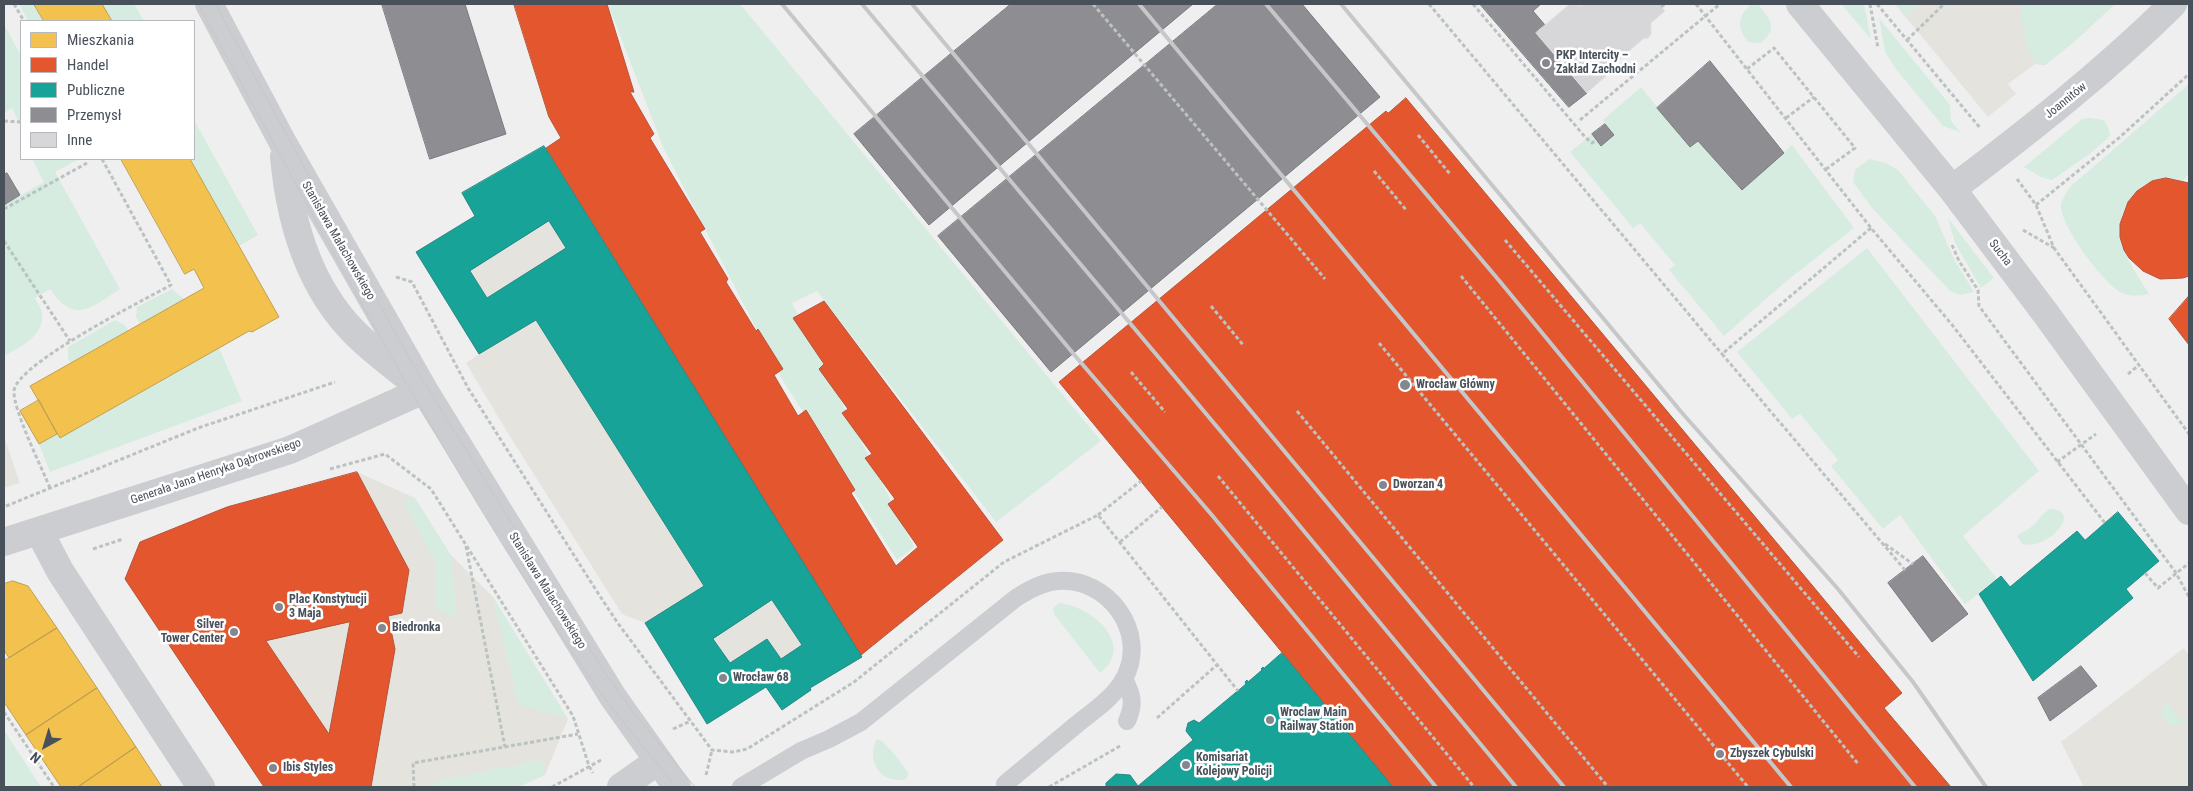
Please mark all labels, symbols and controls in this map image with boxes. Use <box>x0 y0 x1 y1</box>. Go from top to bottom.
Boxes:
legend <box>20 20 195 160</box>
text: Mieszkania <box>67 31 134 49</box>
place label: PKP Intercity – Zakład Zachodni <box>1556 49 1636 77</box>
text: Handel <box>67 56 109 74</box>
marker: PKP Intercity – Zakład Zachodni <box>1540 57 1552 69</box>
street label: Joannitów <box>2042 80 2090 122</box>
text: Publiczne <box>67 81 125 99</box>
text: Przemysł <box>67 106 122 124</box>
text: Inne <box>67 131 92 149</box>
street label: Stanisława Małachowskiego <box>298 179 378 303</box>
street label: Sucha <box>1985 237 2015 269</box>
marker: Wrocław Główny <box>1398 378 1412 392</box>
place label: Wrocław Główny <box>1416 378 1495 392</box>
street label: Generała Jana Henryka Dąbrowskiego <box>129 436 303 508</box>
place label: Dworzan 4 <box>1393 478 1443 492</box>
marker: Dworzan 4 <box>1377 479 1389 491</box>
street label: Stanisława Małachowskiego <box>505 530 589 652</box>
place label: Plac Konstytucji 3 Maja <box>289 593 367 621</box>
marker: Plac Konstytucji 3 Maja <box>273 601 285 613</box>
place label: Silver Tower Center <box>161 618 224 646</box>
place label: Biedronka <box>392 621 440 635</box>
marker: Biedronka <box>376 622 388 634</box>
marker: Silver Tower Center <box>228 626 240 638</box>
place label: Wrocław 68 <box>733 671 789 685</box>
marker: Wrocław 68 <box>717 672 729 684</box>
place label: Wroclaw Main Railway Station <box>1280 706 1354 734</box>
marker: Wroclaw Main Railway Station <box>1264 714 1276 726</box>
north arrow <box>20 721 70 771</box>
place label: Zbyszek Cybulski <box>1730 747 1814 761</box>
marker: Zbyszek Cybulski <box>1714 748 1726 760</box>
text: N <box>27 749 44 767</box>
place label: Komisariat Kolejowy Policji <box>1196 751 1272 779</box>
marker: Komisariat Kolejowy Policji <box>1180 759 1192 771</box>
place label: Ibis Styles <box>283 761 333 775</box>
marker: Ibis Styles <box>267 762 279 774</box>

